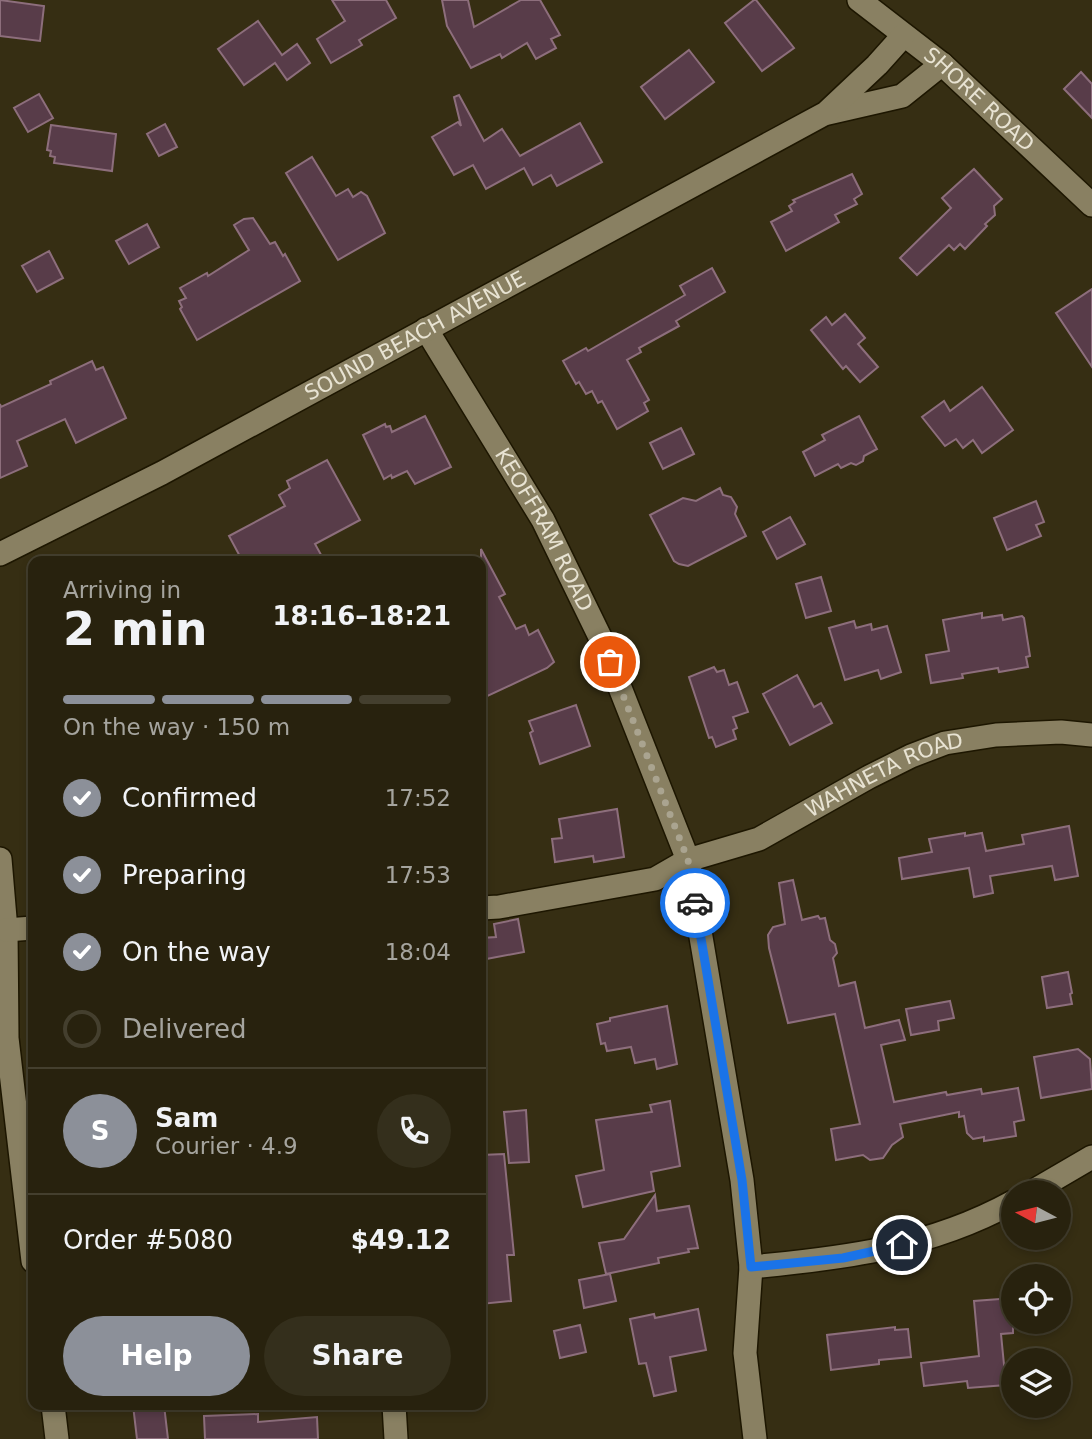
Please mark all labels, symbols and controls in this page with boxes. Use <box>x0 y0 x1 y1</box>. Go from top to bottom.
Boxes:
street label: SHORE ROAD <box>919 43 1039 156</box>
street label: SOUND BEACH AVENUE <box>300 266 530 405</box>
street label: KEOFFRAM ROAD <box>490 444 598 615</box>
text: Arriving in <box>63 577 181 603</box>
text: 18:16–18:21 <box>272 601 451 631</box>
text: 2 min <box>63 602 207 656</box>
pin <box>580 632 640 692</box>
icon: bag <box>591 643 629 681</box>
text: On the way · 150 m <box>63 714 290 740</box>
street label: WAHNETA ROAD <box>801 728 965 822</box>
icon: check <box>63 779 101 817</box>
text: Confirmed <box>122 783 257 813</box>
text: 17:52 <box>385 785 451 811</box>
icon: check <box>63 856 101 894</box>
text: Preparing <box>122 860 247 890</box>
text: 17:53 <box>385 862 451 888</box>
courier <box>660 868 730 938</box>
icon: car <box>676 884 714 922</box>
icon: check <box>63 933 101 971</box>
text: On the way <box>122 937 271 967</box>
text: 18:04 <box>385 939 451 965</box>
text: Delivered <box>122 1014 246 1044</box>
button: phone <box>377 1094 451 1168</box>
text: Sam <box>155 1103 218 1133</box>
text: S <box>91 1116 109 1146</box>
text: Courier · 4.9 <box>155 1133 298 1159</box>
north arrow <box>1001 1180 1071 1250</box>
map controls <box>1001 1180 1071 1418</box>
pin <box>872 1215 932 1275</box>
text: Order #5080 <box>63 1225 233 1255</box>
text: $49.12 <box>351 1225 451 1255</box>
icon: home <box>883 1226 921 1264</box>
button: locate <box>1001 1264 1071 1334</box>
button: Help <box>63 1316 250 1396</box>
button: Share <box>264 1316 451 1396</box>
button: layers <box>1001 1348 1071 1418</box>

